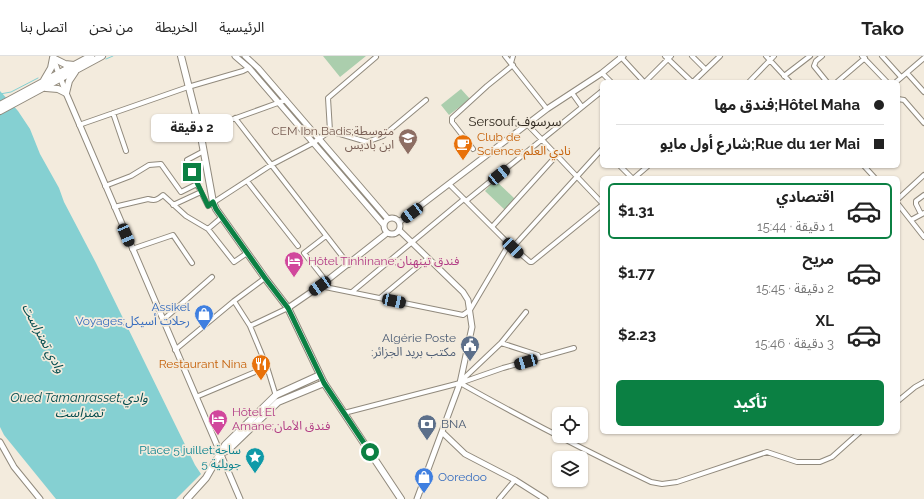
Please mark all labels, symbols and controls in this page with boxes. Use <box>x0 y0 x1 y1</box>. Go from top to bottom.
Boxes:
text: Tako <box>861 17 904 39</box>
text: اتصل بنا <box>20 19 67 35</box>
text: من نحن <box>89 19 133 35</box>
text: الخريطة <box>155 19 197 35</box>
text: الرئيسية <box>219 19 264 35</box>
text: Hôtel Maha;فندق مها <box>714 96 860 114</box>
callout: 2 دقيقة <box>151 114 233 142</box>
district label: Sersouf;سرسوف <box>469 114 561 129</box>
text: 2 دقيقة <box>170 120 214 135</box>
place label: CEM Ibn Badis;متوسطة ابن باديس <box>271 124 394 152</box>
school or university icon: CEM Ibn Badis;متوسطة ابن باديس <box>397 127 419 155</box>
place label: Club de Science;نادي العلم <box>477 130 571 161</box>
cafe icon: Club de Science;نادي العلم <box>452 133 474 161</box>
text: Rue du 1er Mai;شارع أول مايو <box>660 135 860 153</box>
route end <box>183 163 201 181</box>
car <box>486 163 512 187</box>
text: اقتصادي <box>776 188 834 206</box>
icon: car <box>846 193 882 229</box>
car <box>399 201 425 225</box>
text: $1.31 <box>618 202 654 220</box>
text: 1 دقيقة · 15:44 <box>757 219 834 234</box>
car <box>116 222 136 248</box>
car <box>500 235 526 261</box>
hotel icon: Hôtel Tinhinane;فندق تينهنان <box>283 250 305 278</box>
text: مريح <box>802 250 834 268</box>
place label: Hôtel Tinhinane;فندق تينهنان <box>308 254 459 268</box>
icon: car <box>846 255 882 291</box>
text: $1.77 <box>618 264 655 282</box>
car <box>307 274 333 298</box>
text: 2 دقيقة · 15:45 <box>756 281 834 296</box>
car <box>381 293 407 309</box>
place label: Assikel Voyages;رحلات أسيكل <box>75 300 191 328</box>
water label: وادي تمنراست <box>16 301 68 377</box>
shop icon: Assikel Voyages;رحلات أسيكل <box>193 303 215 331</box>
text: XL <box>816 312 834 330</box>
icon: car <box>846 317 882 353</box>
text: $2.23 <box>618 326 656 344</box>
place label: Algérie Poste ;مكتب بريد الجزائر <box>371 331 456 359</box>
public building icon: Algérie Poste ;مكتب بريد الجزائر <box>459 334 481 362</box>
text: 3 دقيقة · 15:46 <box>755 336 834 351</box>
restaurant icon: Restaurant Nina <box>250 353 272 381</box>
car <box>513 353 539 371</box>
place label: Restaurant Nina <box>159 357 247 371</box>
button: تأكيد <box>616 380 884 426</box>
water label: Oued Tamanrasset;وادي تمنراست <box>10 390 148 421</box>
place label: Hôtel El Amane;فندق الأمان <box>232 405 330 433</box>
map controls <box>552 407 588 487</box>
button: locate <box>552 407 588 443</box>
hotel icon: Hôtel El Amane;فندق الأمان <box>207 408 229 436</box>
bank icon: BNA <box>416 413 438 441</box>
place label: BNA <box>441 417 466 431</box>
place label: Place 5 juillet;ساحة 5 جويلية <box>139 443 241 471</box>
route start <box>361 443 379 461</box>
place icon: Place 5 juillet;ساحة 5 جويلية <box>244 446 266 474</box>
button: layers <box>552 451 588 487</box>
shop icon: Ooredoo <box>413 466 435 494</box>
place label: Ooredoo <box>438 470 487 484</box>

